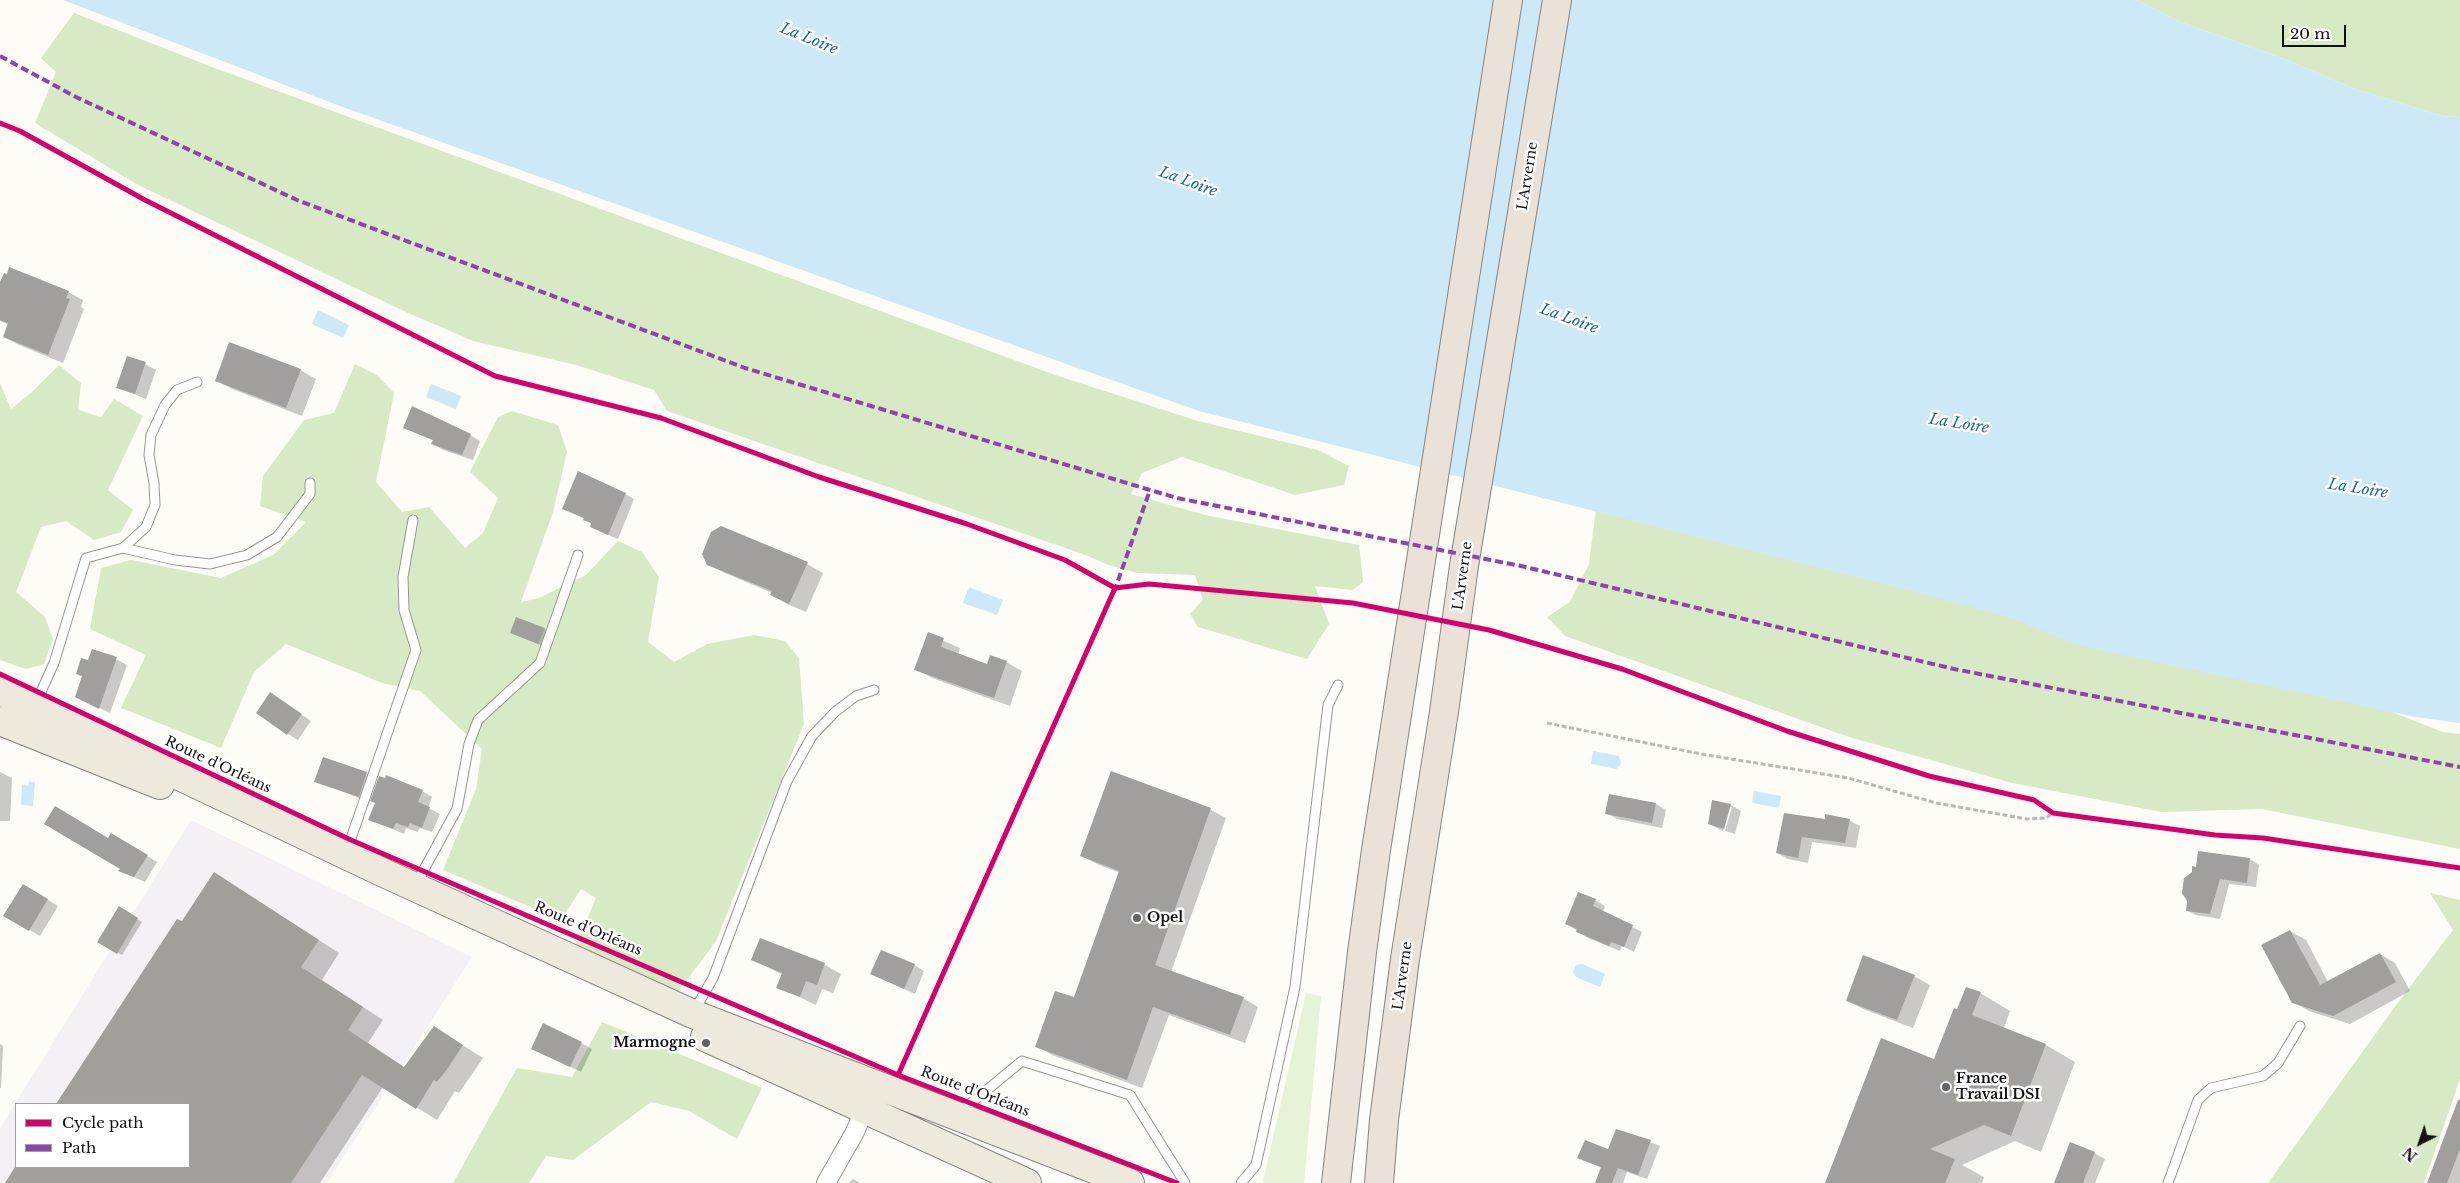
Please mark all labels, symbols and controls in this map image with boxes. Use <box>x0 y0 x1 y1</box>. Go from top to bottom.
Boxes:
scale bar <box>2285 15 2349 47</box>
water label: La Loire <box>778 19 840 59</box>
text: 20 m <box>2290 24 2330 43</box>
street label: L'Arverne <box>1514 141 1542 211</box>
water label: La Loire <box>1157 163 1219 201</box>
water label: La Loire <box>1538 300 1600 338</box>
water label: La Loire <box>1928 410 1990 438</box>
water label: La Loire <box>2327 475 2389 503</box>
street label: L'Arverne <box>1450 541 1476 611</box>
street label: Route d'Orléans <box>162 733 274 797</box>
street label: Route d'Orléans <box>532 899 644 959</box>
place label: Opel <box>1147 910 1183 926</box>
marker: Opel <box>1131 912 1143 924</box>
street label: L'Arverne <box>1390 941 1416 1011</box>
place label: Marmogne <box>613 1035 696 1051</box>
marker: Marmogne <box>700 1037 712 1049</box>
street label: Route d'Orléans <box>918 1063 1032 1121</box>
place label: France Travail DSI <box>1956 1071 2040 1104</box>
marker: France Travail DSI <box>1940 1081 1952 1093</box>
legend <box>15 1103 190 1168</box>
text: Cycle path <box>62 1113 144 1132</box>
north arrow <box>2395 1118 2445 1168</box>
text: Path <box>62 1138 96 1157</box>
text: N <box>2399 1143 2421 1165</box>

